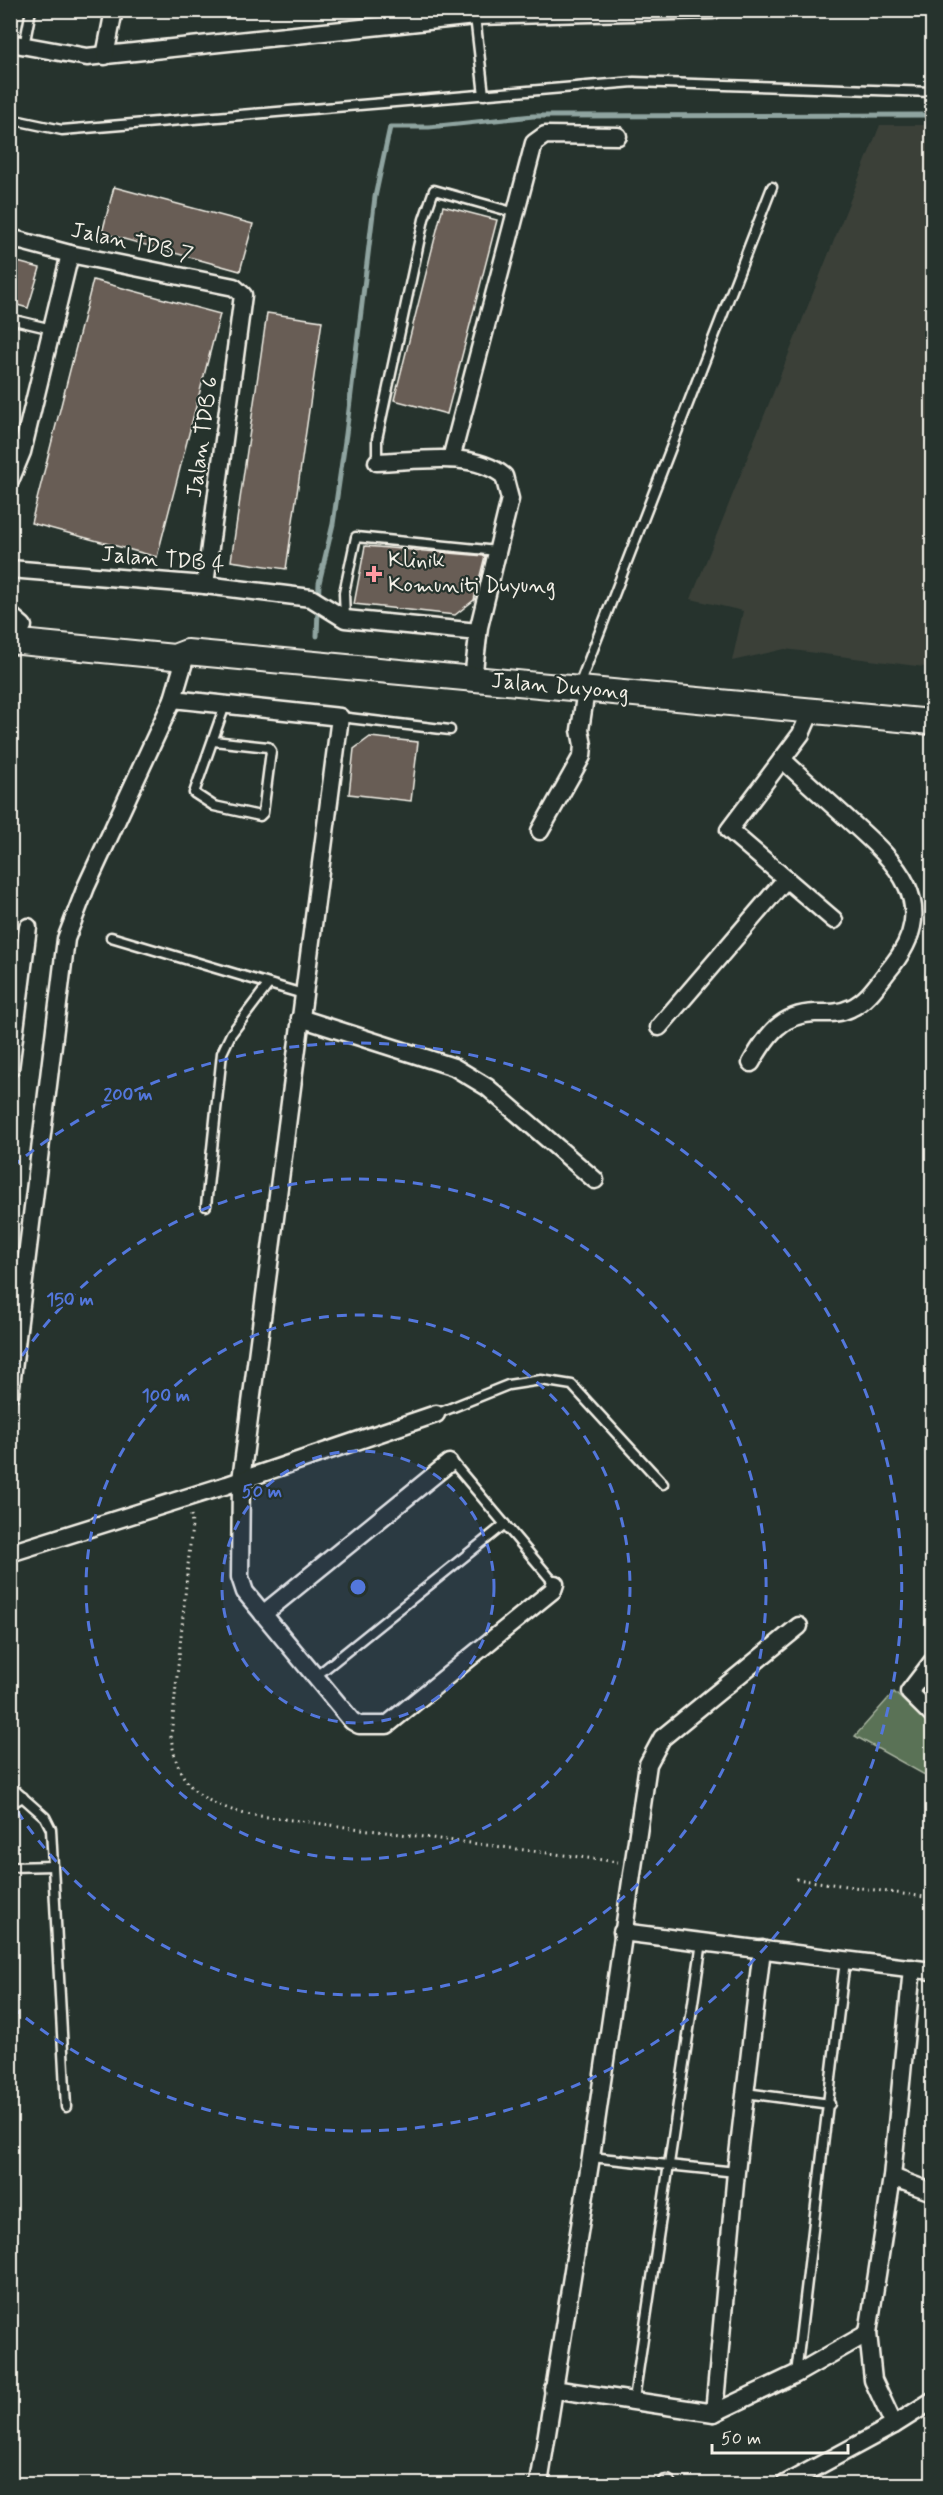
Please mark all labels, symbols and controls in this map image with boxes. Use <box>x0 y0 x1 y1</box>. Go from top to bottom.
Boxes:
street label: Jalan TDB 7 <box>68 216 196 270</box>
street label: Jalan TDB 6 <box>181 375 225 499</box>
street label: Jalan TDB 4 <box>100 541 226 579</box>
place label: Klinik Komuniti Duyung <box>388 547 556 601</box>
marker: Klinik Komuniti Duyung <box>365 565 383 583</box>
street label: Jalan Duyong <box>490 667 630 708</box>
text: 200 m <box>103 1083 153 1107</box>
text: 150 m <box>46 1288 94 1312</box>
text: 100 m <box>142 1384 190 1408</box>
text: 50 m <box>242 1480 282 1504</box>
centre of rings <box>348 1577 368 1597</box>
scale bar <box>712 2417 848 2455</box>
text: 50 m <box>721 2427 761 2451</box>

